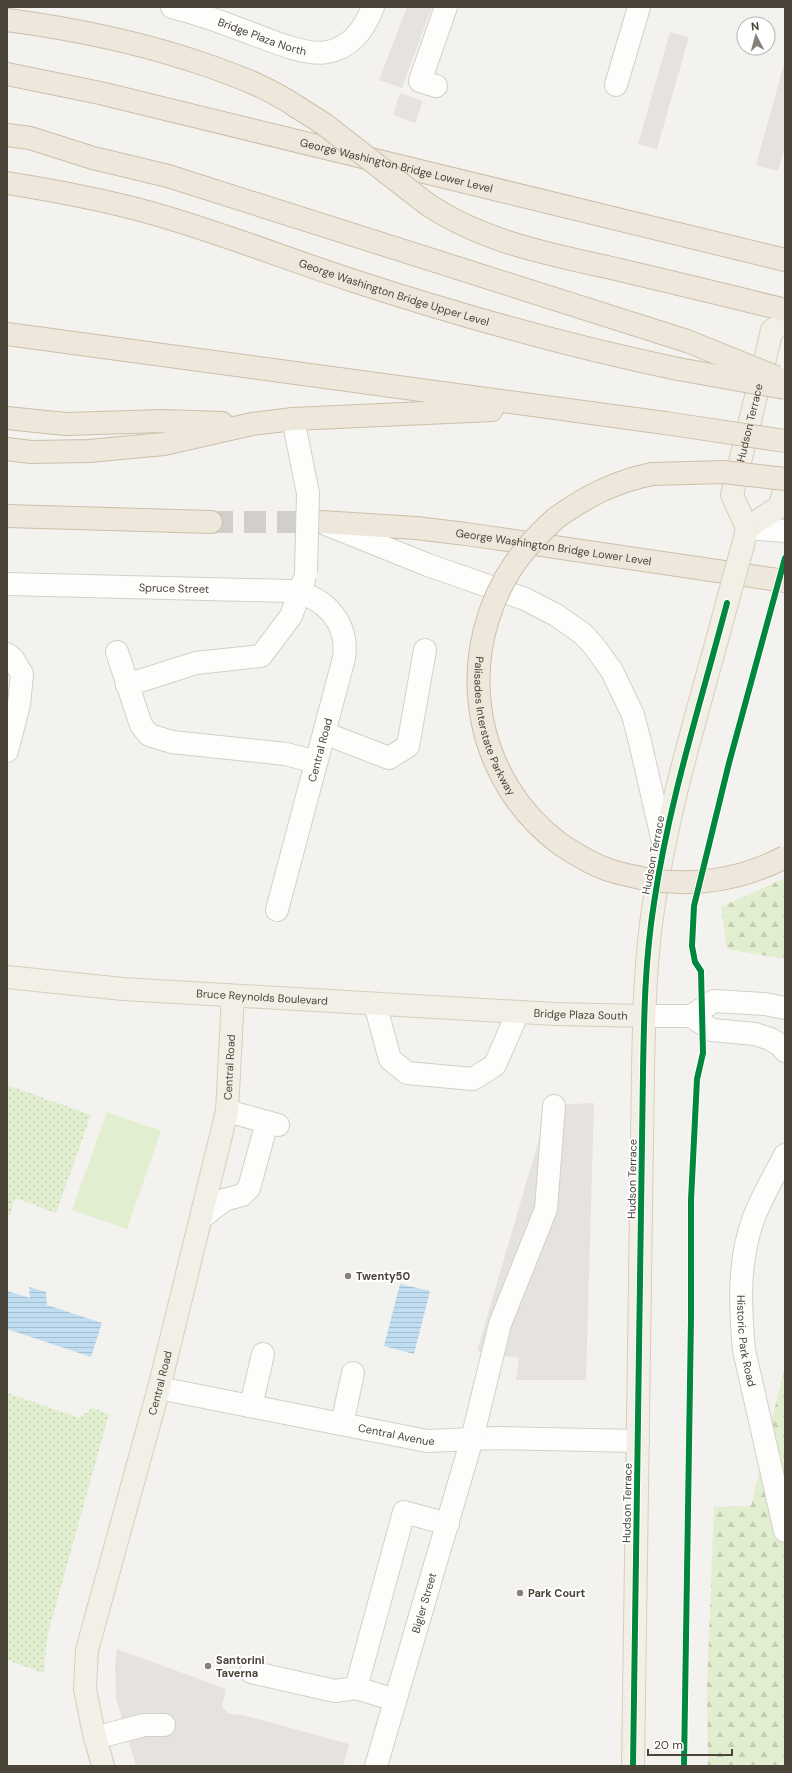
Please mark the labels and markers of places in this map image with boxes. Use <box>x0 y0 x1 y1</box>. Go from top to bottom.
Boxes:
place label: Twenty50 <box>356 1269 410 1283</box>
marker: Twenty50 <box>343 1271 353 1281</box>
place label: Park Court <box>528 1586 585 1600</box>
marker: Park Court <box>515 1588 525 1598</box>
place label: Santorini Taverna <box>216 1653 265 1680</box>
marker: Santorini Taverna <box>203 1661 213 1671</box>

